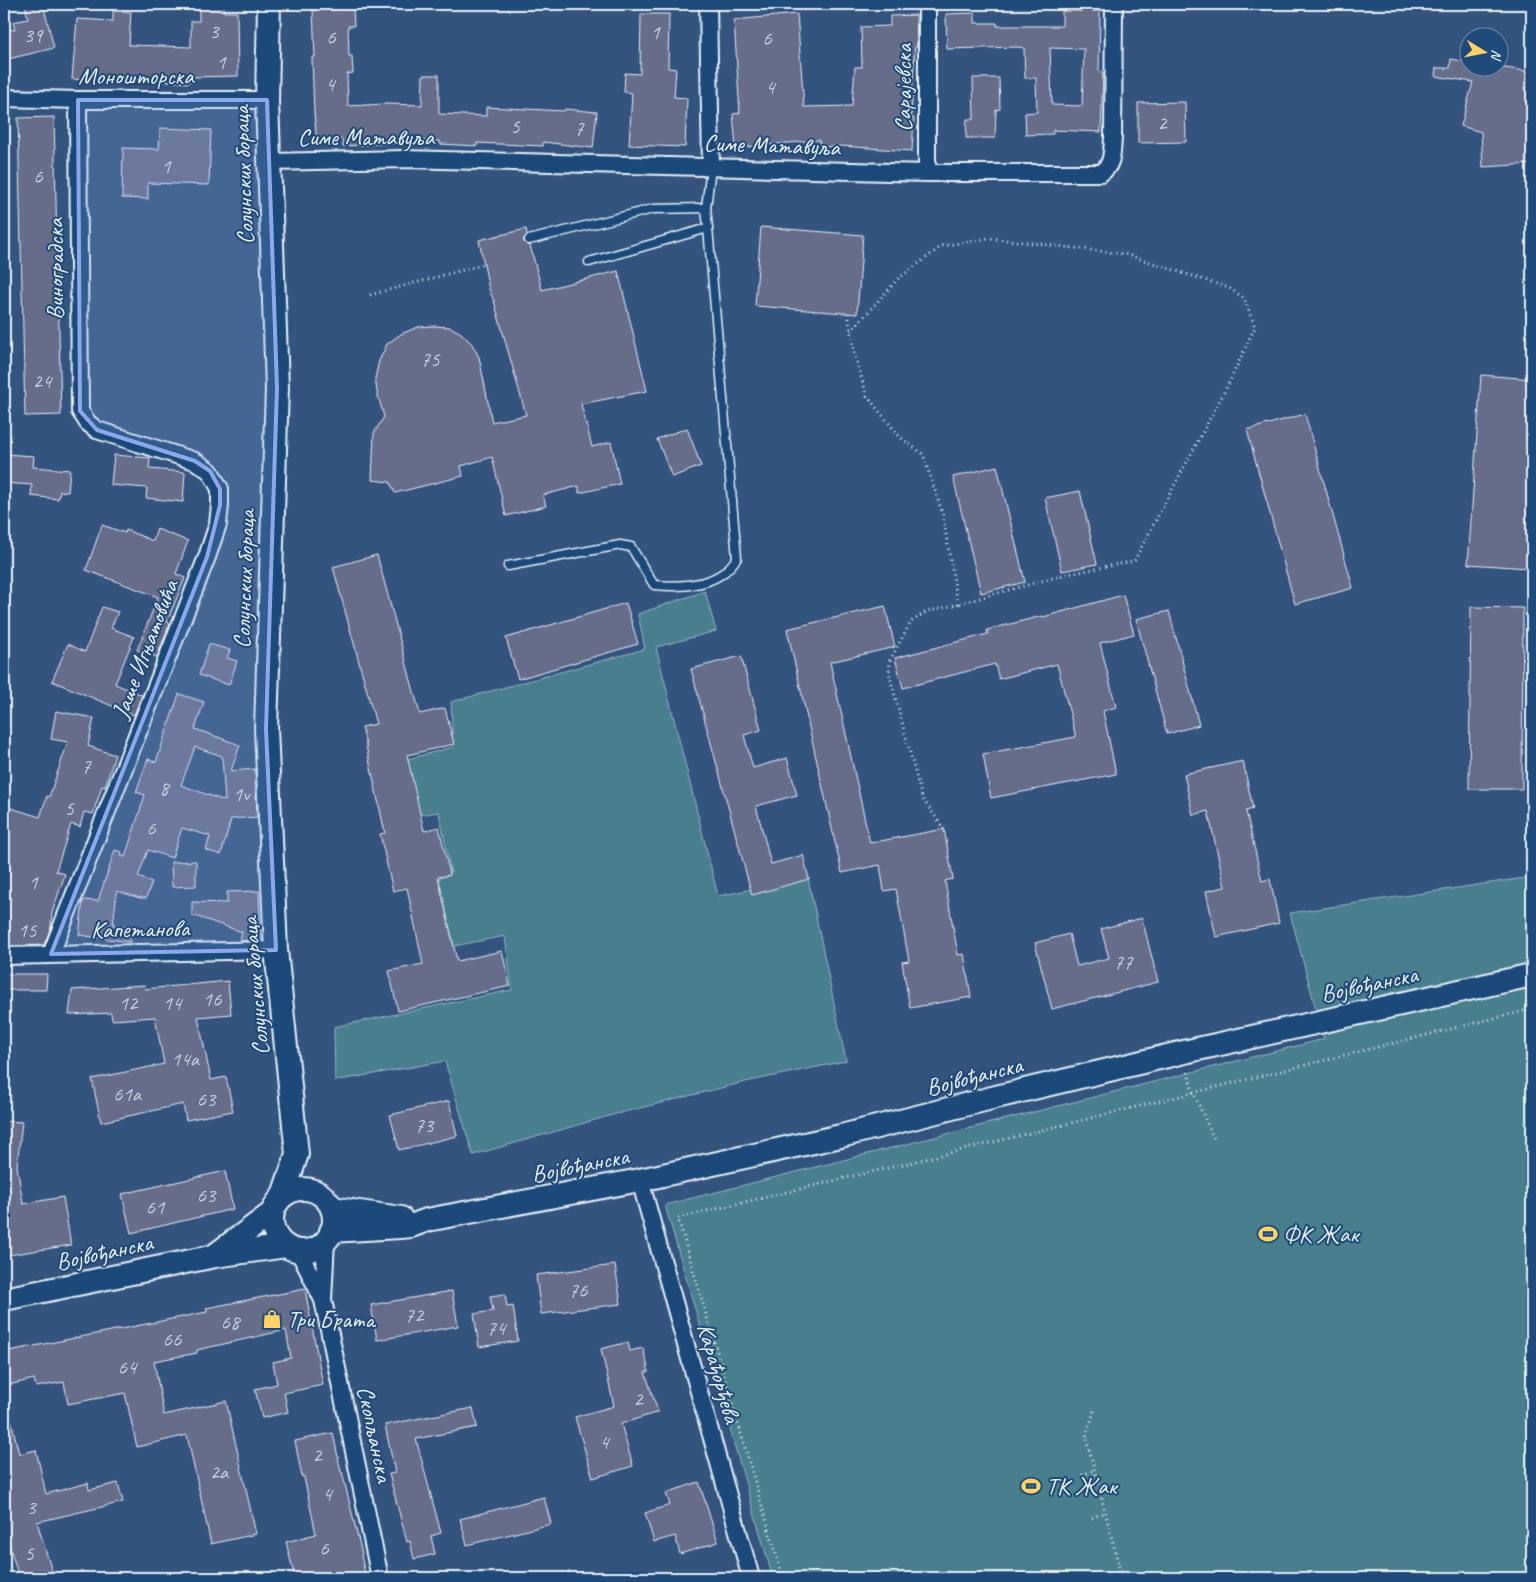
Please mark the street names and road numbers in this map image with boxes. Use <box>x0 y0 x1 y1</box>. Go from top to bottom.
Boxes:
street label: Сарајевска <box>888 43 918 132</box>
street label: Моношторска <box>78 61 195 91</box>
street label: Солунских бораца <box>226 103 260 245</box>
street label: Симе Матавуља <box>298 122 436 152</box>
street label: Симе Матавуља <box>703 128 842 162</box>
street label: Виноградска <box>40 217 70 320</box>
street label: Солунских бораца <box>227 507 261 649</box>
street label: Јаше Игњатовића <box>105 574 186 723</box>
street label: Капетанова <box>91 913 191 945</box>
street label: Солунских бораца <box>234 913 276 1057</box>
street label: Војвођанска <box>1318 959 1421 1009</box>
street label: Војвођанска <box>923 1049 1027 1102</box>
street label: Војвођанска <box>529 1141 632 1189</box>
street label: Војвођанска <box>53 1227 156 1277</box>
street label: Карађорђева <box>690 1320 748 1428</box>
street label: Скопљанска <box>350 1383 400 1486</box>

